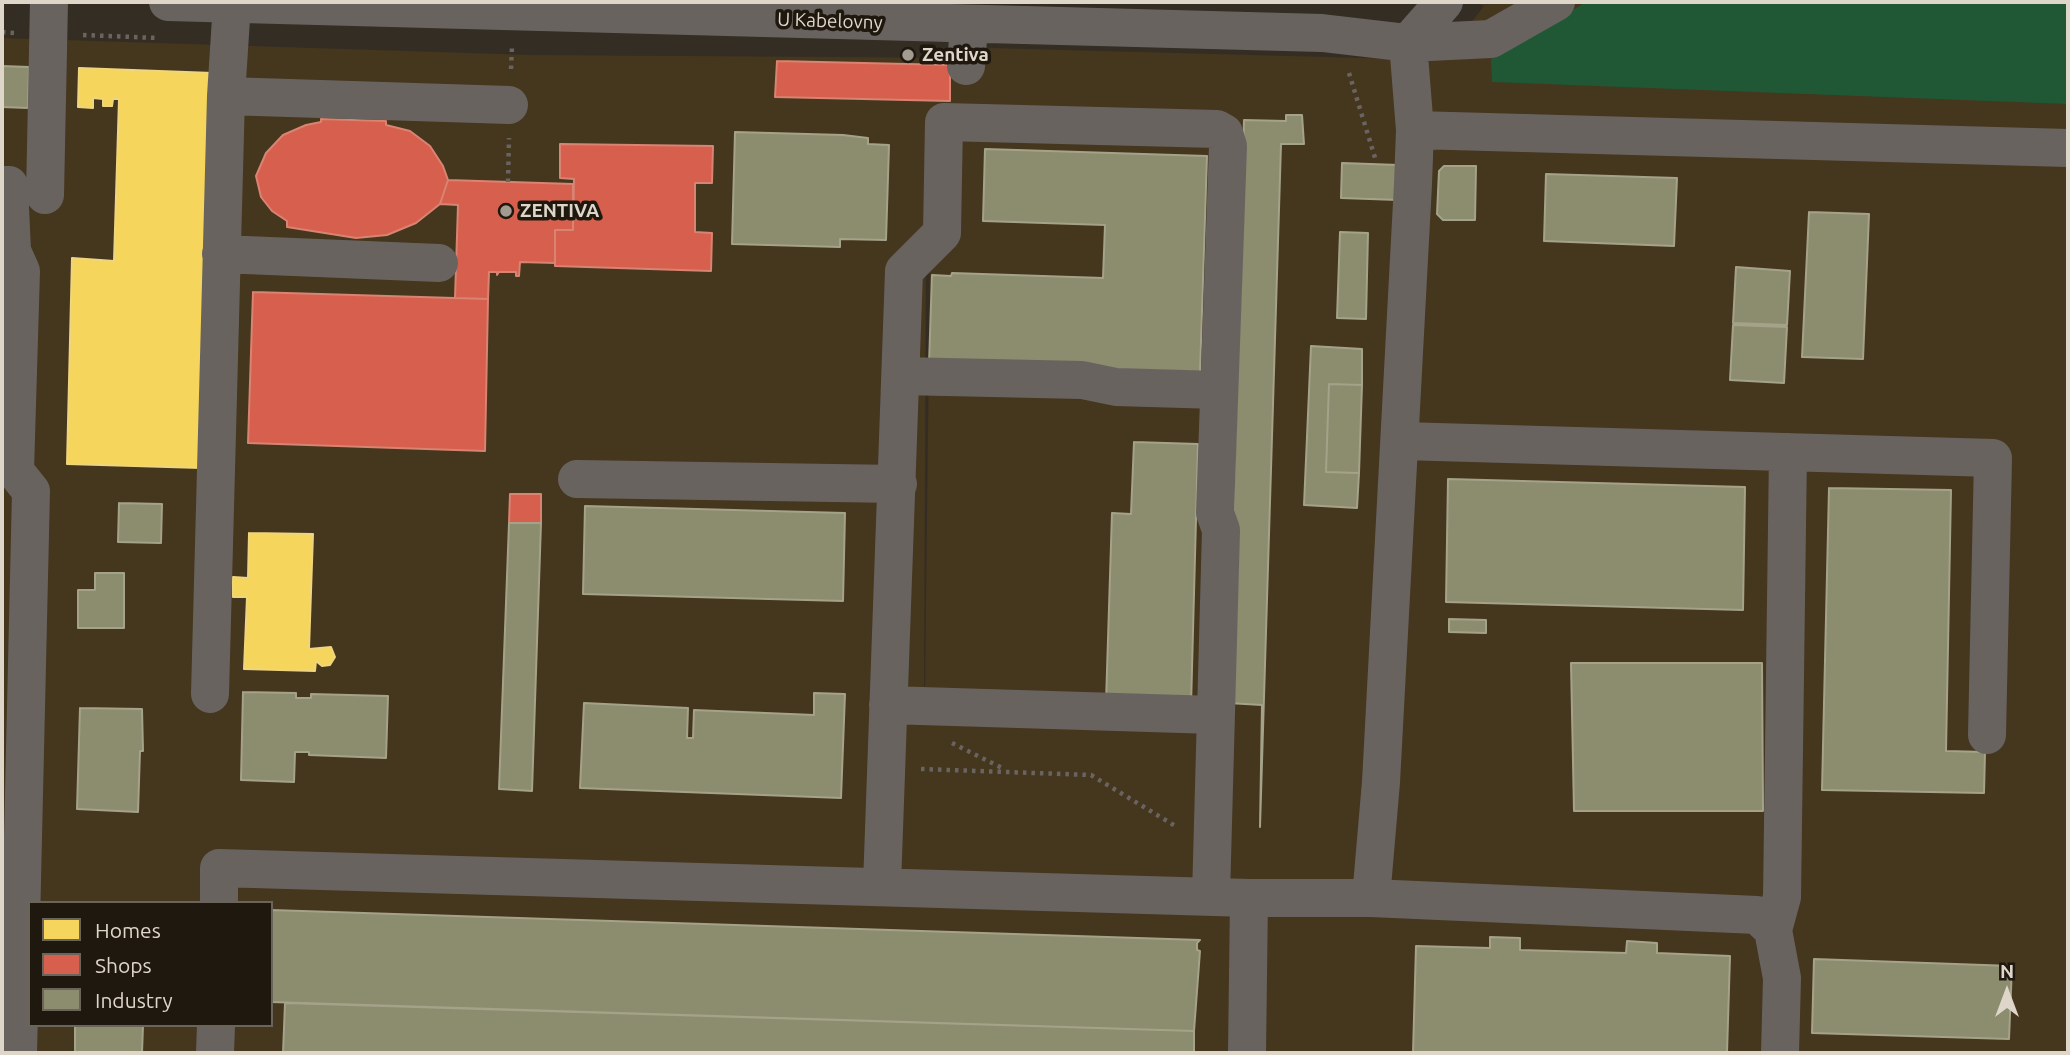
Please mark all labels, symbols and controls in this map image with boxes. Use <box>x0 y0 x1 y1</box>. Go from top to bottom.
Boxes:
street label: U Kabelovny <box>777 8 883 34</box>
place label: Zentiva <box>922 44 989 66</box>
marker: Zentiva <box>900 47 916 63</box>
place label: ZENTIVA <box>520 200 599 222</box>
marker: ZENTIVA <box>498 203 514 219</box>
legend <box>28 901 273 1027</box>
text: Homes <box>95 918 161 942</box>
text: Shops <box>95 953 152 977</box>
north arrow <box>1972 957 2042 1027</box>
text: N <box>2000 960 2014 982</box>
text: Industry <box>95 988 173 1012</box>

